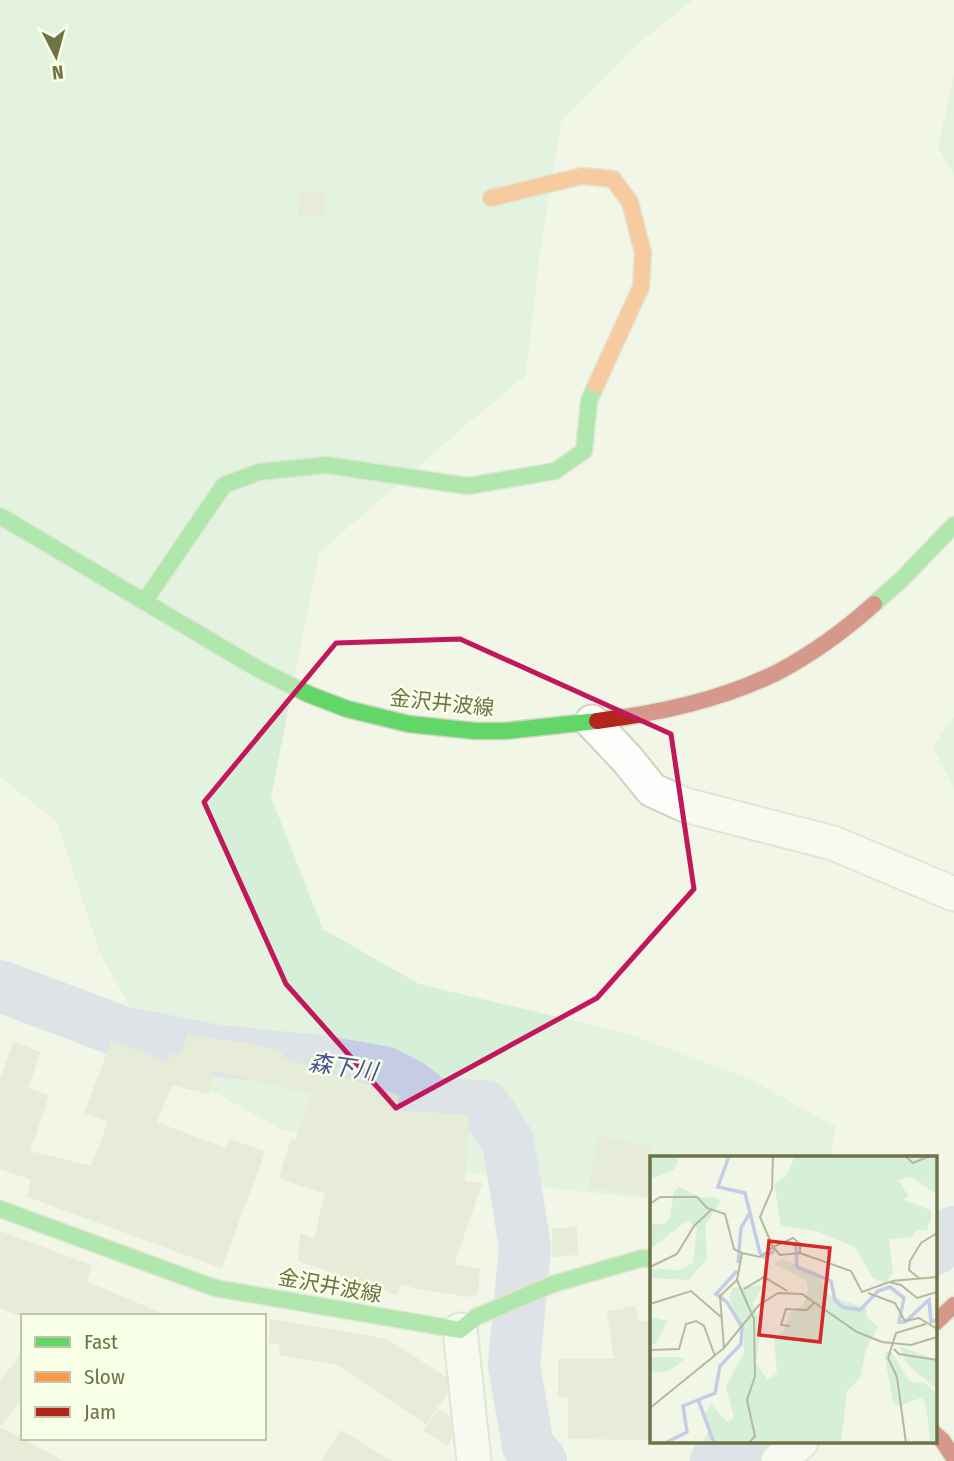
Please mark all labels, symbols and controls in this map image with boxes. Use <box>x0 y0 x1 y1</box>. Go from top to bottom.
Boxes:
north arrow <box>21 21 91 91</box>
text: N <box>51 60 65 84</box>
street label: 金沢井波線 <box>388 685 496 721</box>
water label: 森下川 <box>307 1048 382 1086</box>
inset map <box>650 1156 936 1444</box>
street label: 金沢井波線 <box>276 1264 384 1308</box>
legend <box>21 1314 266 1440</box>
text: Fast <box>84 1329 118 1355</box>
text: Slow <box>84 1364 125 1390</box>
text: Jam <box>84 1399 116 1425</box>

